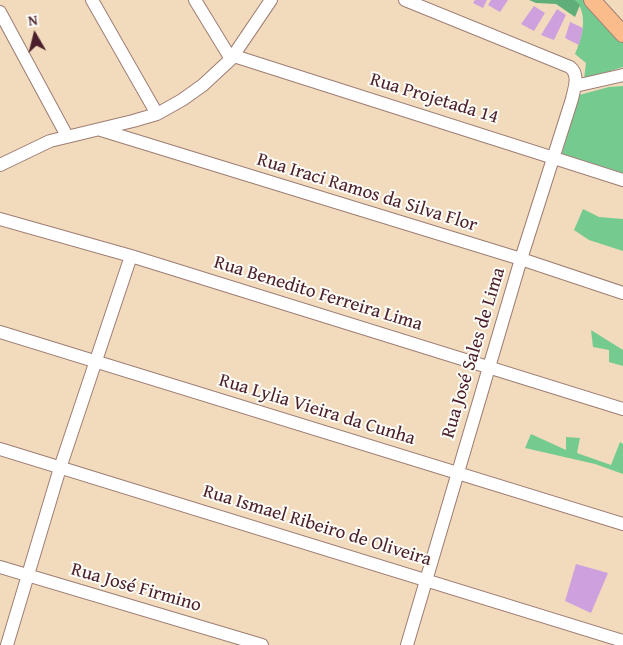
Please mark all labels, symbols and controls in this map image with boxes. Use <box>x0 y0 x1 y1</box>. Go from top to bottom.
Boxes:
north arrow <box>10 10 60 60</box>
text: N <box>27 10 39 31</box>
street label: Rua Projetada 14 <box>367 69 501 129</box>
street label: Rua Iraci Ramos da Silva Flor <box>254 149 480 237</box>
street label: Rua Benedito Ferreira Lima <box>211 251 425 337</box>
street label: Rua José Sales de Lima <box>437 265 511 441</box>
street label: Rua Lylia Vieira da Cunha <box>216 369 418 451</box>
street label: Rua Ismael Ribeiro de Oliveira <box>200 480 434 572</box>
street label: Rua José Firmino <box>68 559 204 617</box>

